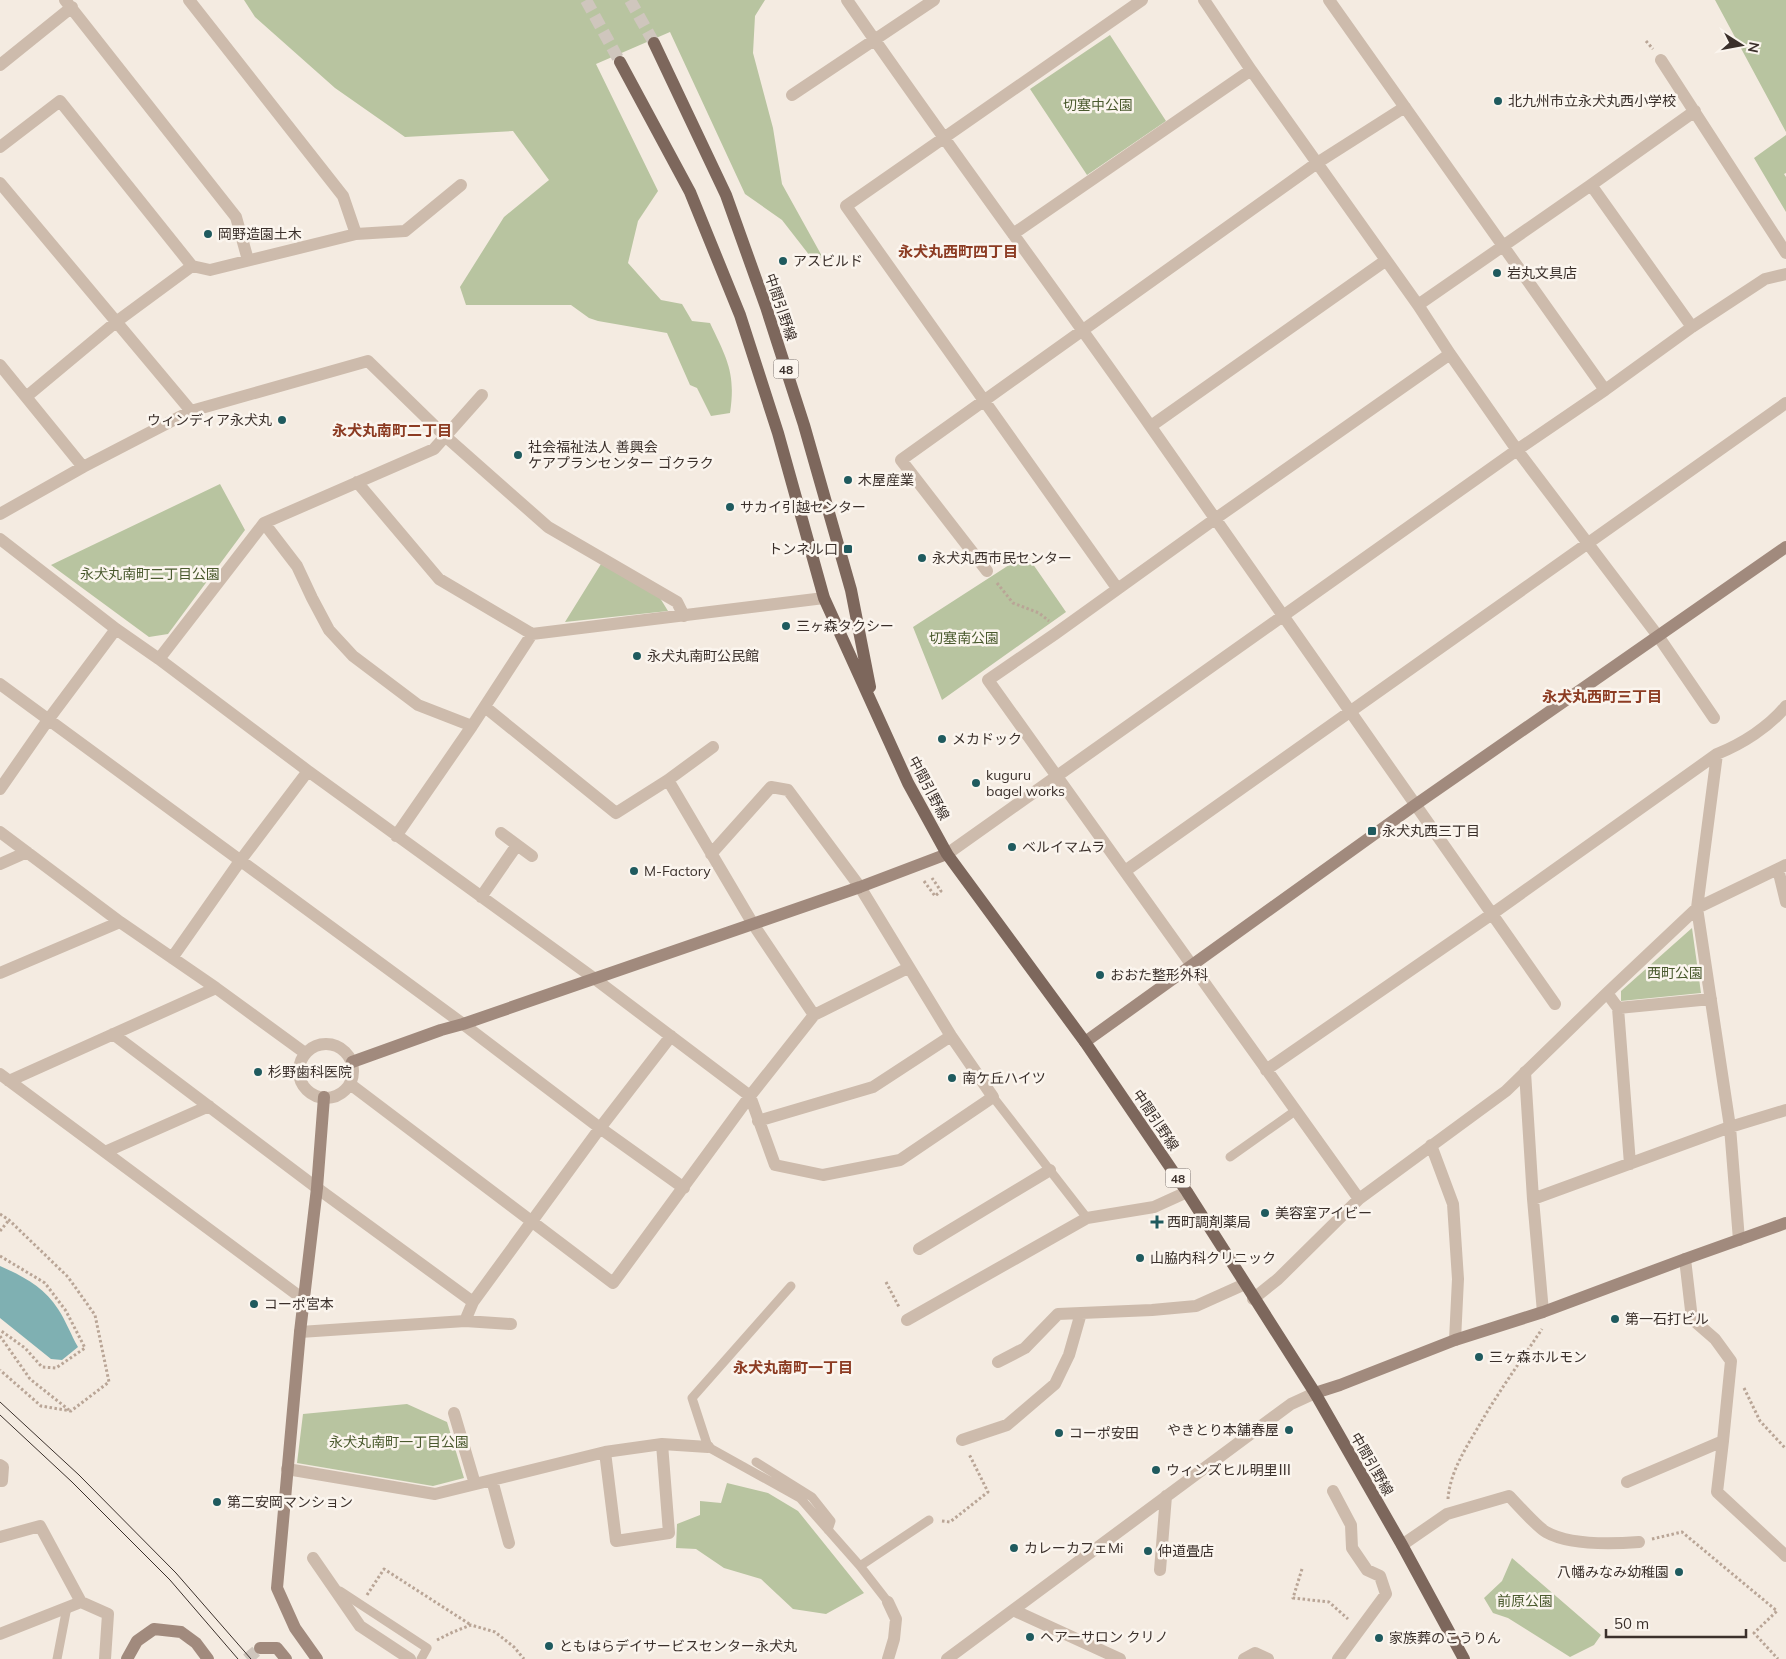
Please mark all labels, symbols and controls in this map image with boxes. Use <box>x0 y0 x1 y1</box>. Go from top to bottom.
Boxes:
north arrow <box>1716 20 1766 70</box>
text: N <box>1744 41 1764 54</box>
place label: 北九州市立永犬丸西小学校 <box>1508 92 1676 110</box>
marker: 北九州市立永犬丸西小学校 <box>1492 95 1504 107</box>
park label: 切塞中公園 <box>1063 96 1133 114</box>
place label: 岡野造園土木 <box>218 225 302 243</box>
marker: 岡野造園土木 <box>202 228 214 240</box>
district label: 永犬丸西町四丁目 <box>898 242 1018 261</box>
place label: アスビルド <box>793 252 863 270</box>
marker: アスビルド <box>777 255 789 267</box>
place label: 岩丸文具店 <box>1507 264 1577 282</box>
marker: 岩丸文具店 <box>1491 267 1503 279</box>
street label: 中間引野線 <box>761 271 801 343</box>
road number: 48 <box>774 359 798 378</box>
place label: ウィンディア永犬丸 <box>147 411 272 429</box>
marker: ウィンディア永犬丸 <box>276 414 288 426</box>
district label: 永犬丸南町二丁目 <box>332 421 452 440</box>
place label: 社会福祉法人 善興会 ケアプランセンター ゴクラク <box>528 438 714 472</box>
marker: 社会福祉法人 善興会 ケアプランセンター ゴクラク <box>512 449 524 461</box>
place label: 木屋産業 <box>858 471 914 489</box>
marker: 木屋産業 <box>842 474 854 486</box>
place label: サカイ引越センター <box>740 498 866 516</box>
marker: サカイ引越センター <box>724 501 736 513</box>
place label: トンネル口 <box>768 540 838 558</box>
marker: トンネル口 <box>842 543 854 555</box>
place label: 永犬丸西市民センター <box>932 549 1072 567</box>
marker: 永犬丸西市民センター <box>916 552 928 564</box>
park label: 永犬丸南町二丁目公園 <box>80 565 220 583</box>
place label: 三ヶ森タクシー <box>796 617 894 635</box>
marker: 三ヶ森タクシー <box>780 620 792 632</box>
park label: 切塞南公園 <box>929 629 999 647</box>
place label: 永犬丸南町公民館 <box>647 647 759 665</box>
marker: 永犬丸南町公民館 <box>631 650 643 662</box>
district label: 永犬丸西町三丁目 <box>1542 687 1662 706</box>
place label: メカドック <box>952 730 1022 748</box>
marker: メカドック <box>936 733 948 745</box>
street label: 中間引野線 <box>905 753 953 823</box>
place label: kuguru bagel works <box>986 766 1065 800</box>
marker: kuguru bagel works <box>970 777 982 789</box>
place label: 永犬丸西三丁目 <box>1382 822 1480 840</box>
marker: 永犬丸西三丁目 <box>1366 825 1378 837</box>
place label: ベルイマムラ <box>1022 838 1105 856</box>
marker: ベルイマムラ <box>1006 841 1018 853</box>
place label: M-Factory <box>644 862 711 880</box>
marker: M-Factory <box>628 865 640 877</box>
park label: 西町公園 <box>1647 964 1703 982</box>
place label: おおた整形外科 <box>1110 966 1208 984</box>
marker: おおた整形外科 <box>1094 969 1106 981</box>
place label: 杉野歯科医院 <box>268 1063 352 1081</box>
marker: 杉野歯科医院 <box>252 1066 264 1078</box>
place label: 南ケ丘ハイツ <box>962 1069 1046 1087</box>
marker: 南ケ丘ハイツ <box>946 1072 958 1084</box>
street label: 中間引野線 <box>1129 1086 1183 1154</box>
road number: 48 <box>1166 1168 1190 1188</box>
place label: 美容室アイビー <box>1275 1204 1372 1222</box>
marker: 美容室アイビー <box>1259 1207 1271 1219</box>
place label: 西町調剤薬局 <box>1167 1213 1251 1231</box>
marker: 西町調剤薬局 <box>1151 1216 1163 1228</box>
place label: 山脇内科クリニック <box>1150 1249 1276 1267</box>
marker: 山脇内科クリニック <box>1134 1252 1146 1264</box>
place label: コーポ宮本 <box>264 1295 334 1313</box>
marker: コーポ宮本 <box>248 1298 260 1310</box>
place label: 第一石打ビル <box>1625 1310 1709 1328</box>
marker: 第一石打ビル <box>1609 1313 1621 1325</box>
place label: 三ヶ森ホルモン <box>1489 1348 1587 1366</box>
marker: 三ヶ森ホルモン <box>1473 1351 1485 1363</box>
district label: 永犬丸南町一丁目 <box>733 1358 853 1377</box>
place label: やきとり本舗春屋 <box>1167 1421 1279 1439</box>
place label: コーポ安田 <box>1069 1424 1139 1442</box>
marker: やきとり本舗春屋 <box>1283 1424 1295 1436</box>
marker: コーポ安田 <box>1053 1427 1065 1439</box>
street label: 中間引野線 <box>1347 1429 1397 1499</box>
park label: 永犬丸南町一丁目公園 <box>329 1433 469 1451</box>
place label: ウィンズヒル明里Ⅲ <box>1166 1461 1292 1479</box>
marker: ウィンズヒル明里Ⅲ <box>1150 1464 1162 1476</box>
place label: 第二安岡マンション <box>227 1493 353 1511</box>
marker: 第二安岡マンション <box>211 1496 223 1508</box>
place label: カレーカフェMi <box>1024 1539 1123 1557</box>
marker: カレーカフェMi <box>1008 1542 1020 1554</box>
place label: 仲道畳店 <box>1158 1542 1214 1560</box>
marker: 仲道畳店 <box>1142 1545 1154 1557</box>
place label: 八幡みなみ幼稚園 <box>1557 1563 1669 1581</box>
marker: 八幡みなみ幼稚園 <box>1673 1566 1685 1578</box>
park label: 前原公園 <box>1497 1592 1553 1610</box>
scale bar <box>1606 1606 1746 1638</box>
text: 50 m <box>1614 1614 1649 1633</box>
place label: ヘアーサロン クリノ <box>1040 1628 1169 1646</box>
place label: 家族葬のこうりん <box>1389 1629 1501 1647</box>
marker: ヘアーサロン クリノ <box>1024 1631 1036 1643</box>
marker: 家族葬のこうりん <box>1373 1632 1385 1644</box>
place label: ともはらデイサービスセンター永犬丸 <box>559 1637 797 1655</box>
marker: ともはらデイサービスセンター永犬丸 <box>543 1640 555 1652</box>

